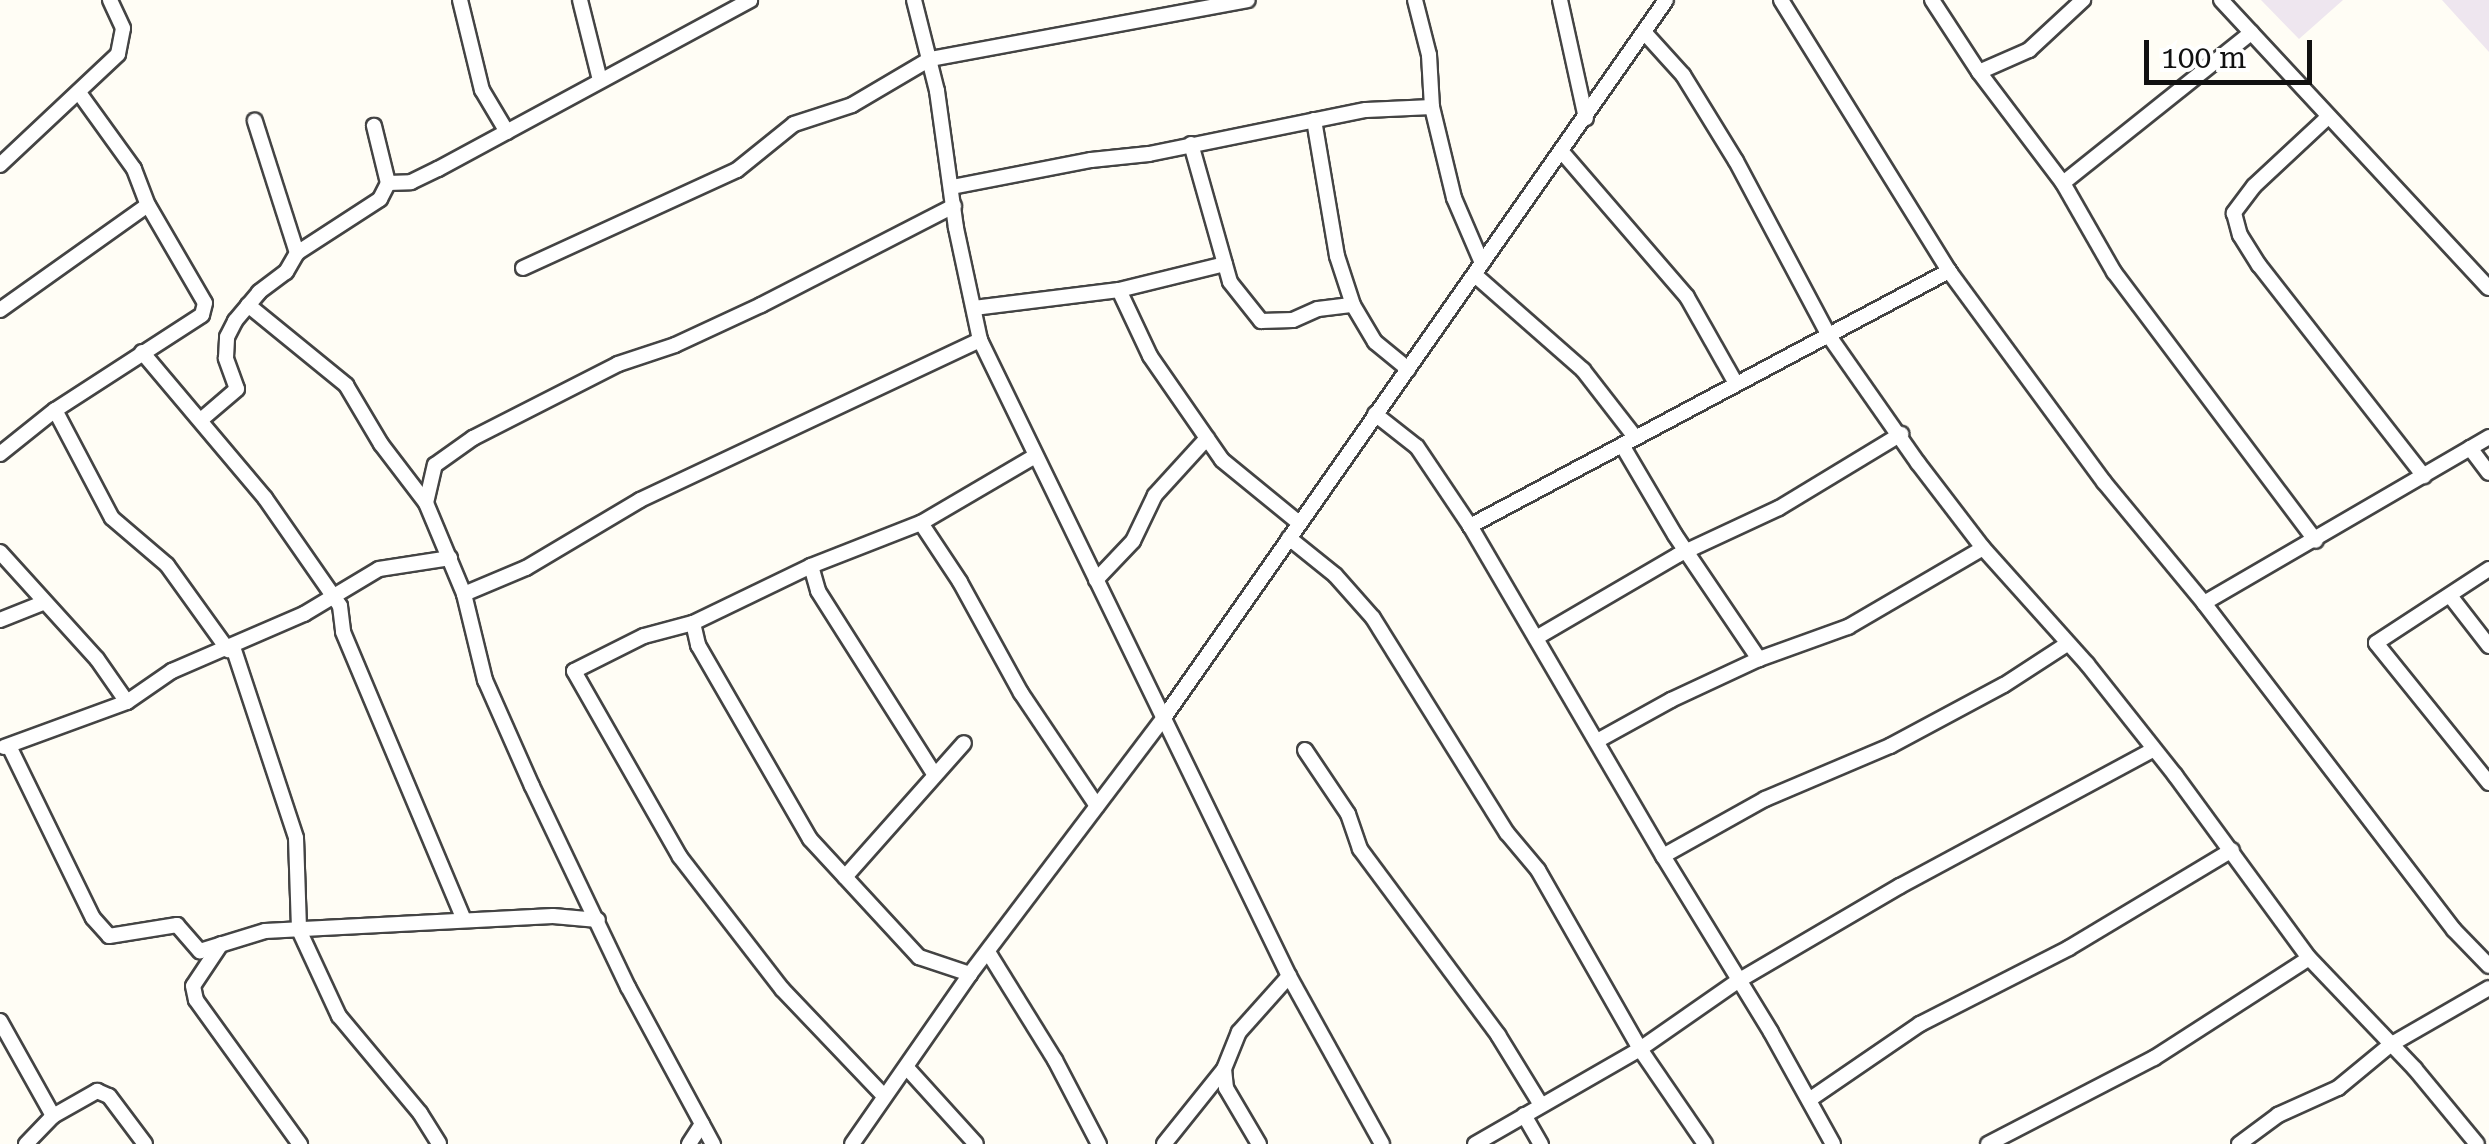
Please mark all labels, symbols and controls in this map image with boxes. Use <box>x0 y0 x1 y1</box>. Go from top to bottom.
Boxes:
scale bar <box>2149 20 2316 82</box>
text: 100 m <box>2161 40 2246 75</box>

